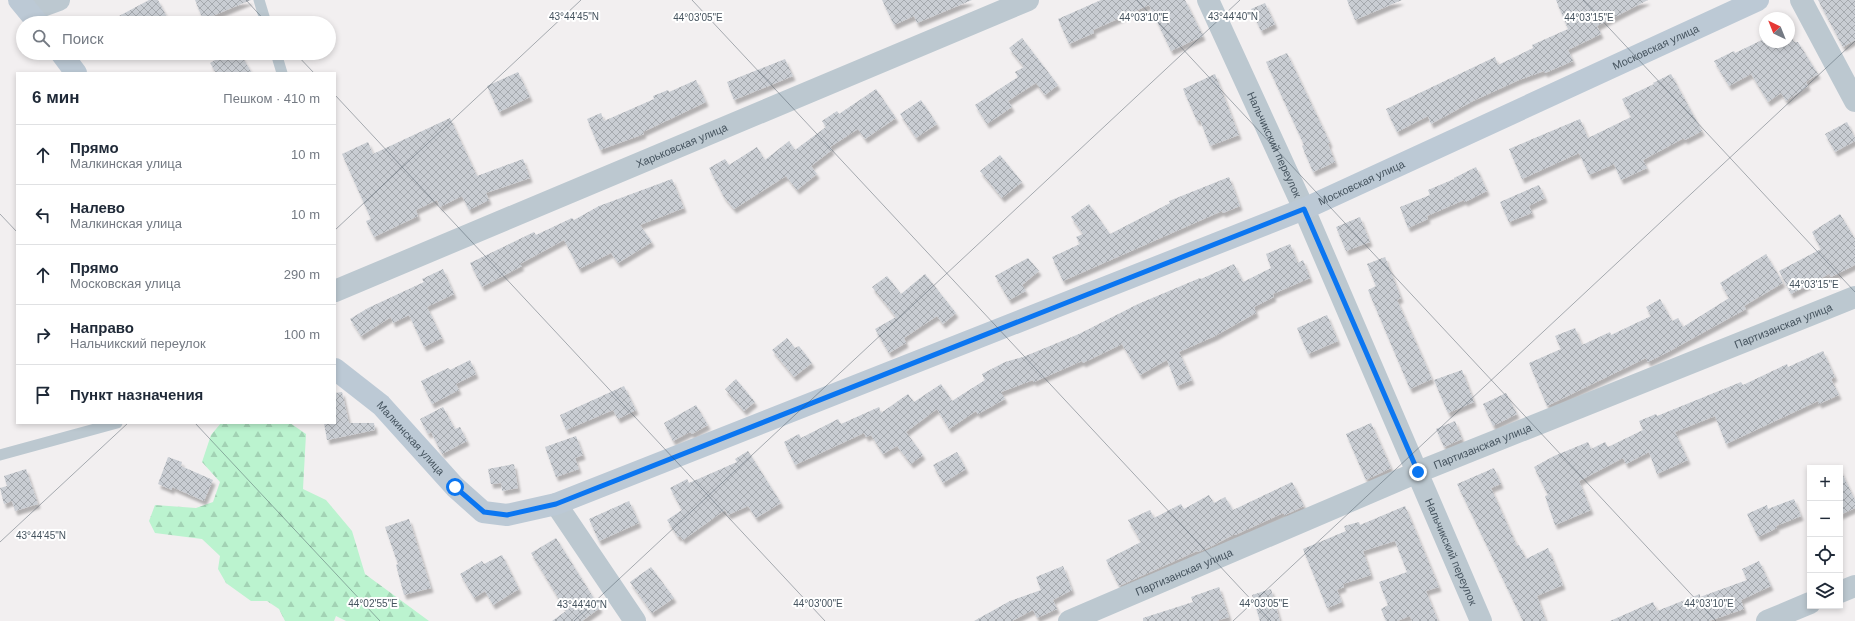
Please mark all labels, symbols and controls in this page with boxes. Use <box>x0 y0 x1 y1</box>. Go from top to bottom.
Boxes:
text: 43°44'45"N <box>549 11 599 22</box>
text: 43°44'40"N <box>1208 11 1258 22</box>
text: 44°03'05"E <box>673 12 723 23</box>
text: 44°03'10"E <box>1119 12 1169 23</box>
text: 44°03'15"E <box>1564 12 1614 23</box>
north arrow <box>1759 12 1795 48</box>
search box <box>16 16 336 60</box>
street label: Московская улица <box>1611 22 1702 72</box>
icon: search <box>30 27 52 49</box>
text: Поиск <box>62 30 104 47</box>
text: 6 мин <box>32 88 79 107</box>
street label: Нальчикский переулок <box>1245 90 1304 199</box>
text: Пешком · 410 m <box>223 91 320 106</box>
street label: Харьковская улица <box>634 121 730 170</box>
text: Прямо <box>70 139 119 156</box>
icon: ahead <box>32 144 54 166</box>
text: 10 m <box>291 147 320 162</box>
text: Малкинская улица <box>70 156 182 171</box>
street label: Московская улица <box>1316 157 1407 208</box>
text: Налево <box>70 199 125 216</box>
icon: left <box>32 204 54 226</box>
text: 10 m <box>291 207 320 222</box>
text: Малкинская улица <box>70 216 182 231</box>
text: Прямо <box>70 259 119 276</box>
icon: ahead <box>32 264 54 286</box>
text: 290 m <box>284 267 320 282</box>
text: Московская улица <box>70 276 181 291</box>
text: 44°03'15"E <box>1789 279 1839 290</box>
street label: Партизанская улица <box>1733 300 1835 351</box>
text: Направо <box>70 319 134 336</box>
icon: right <box>32 324 54 346</box>
text: 100 m <box>284 327 320 342</box>
text: Нальчикский переулок <box>70 336 206 351</box>
icon: arrive <box>32 384 54 406</box>
text: Пункт назначения <box>70 386 203 403</box>
street label: Малкинская улица <box>375 399 448 478</box>
street label: Партизанская улица <box>1432 421 1534 471</box>
route end <box>1409 463 1427 481</box>
map controls <box>1807 465 1843 609</box>
button: + <box>1807 465 1843 501</box>
route start <box>446 478 464 496</box>
street label: Нальчикский переулок <box>1423 497 1480 607</box>
button: − <box>1807 501 1843 537</box>
text: 43°44'45"N <box>16 530 66 541</box>
button: locate <box>1807 537 1843 573</box>
street label: Партизанская улица <box>1134 546 1235 598</box>
button: layers <box>1807 573 1843 609</box>
text: 44°02'55"E <box>348 598 398 609</box>
text: 44°03'00"E <box>793 598 843 609</box>
text: 44°03'05"E <box>1239 598 1289 609</box>
text: 44°03'10"E <box>1684 598 1734 609</box>
text: 43°44'40"N <box>557 599 607 610</box>

